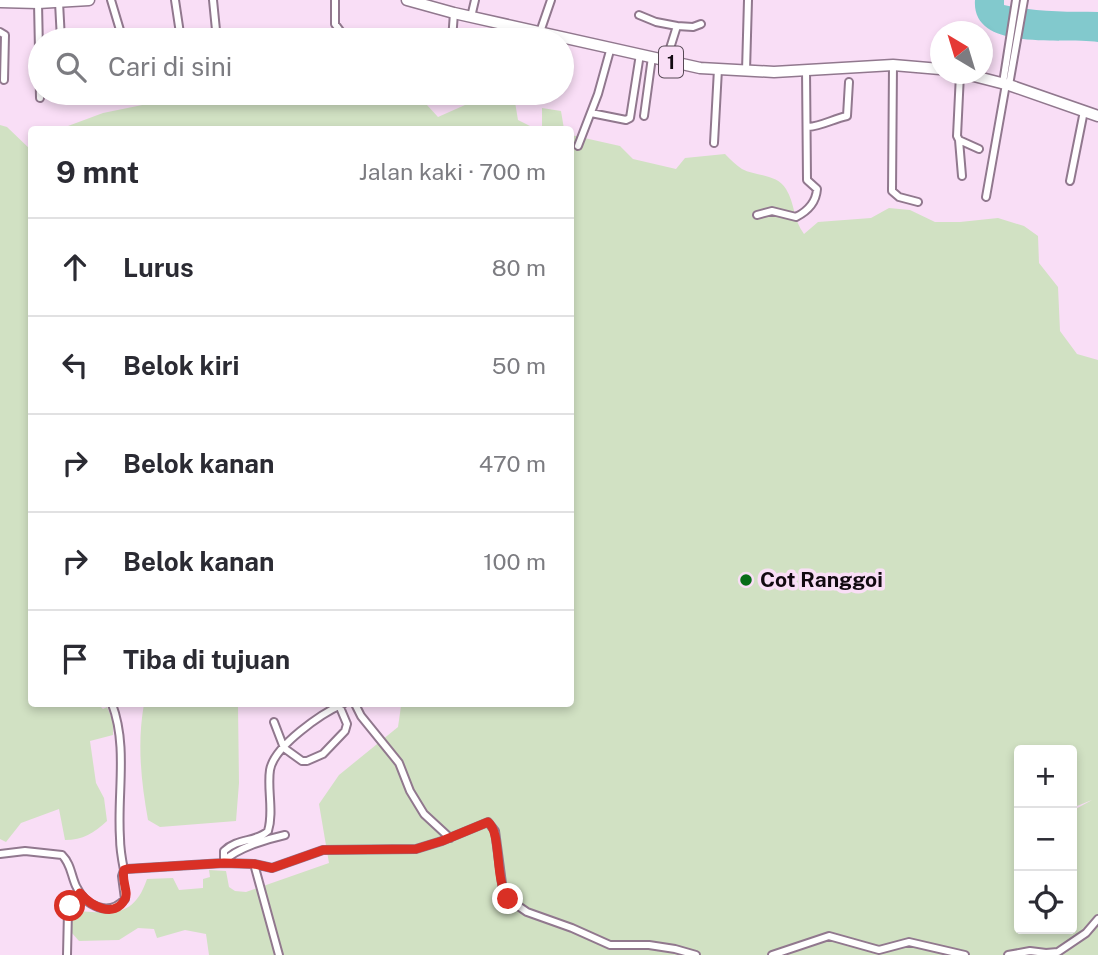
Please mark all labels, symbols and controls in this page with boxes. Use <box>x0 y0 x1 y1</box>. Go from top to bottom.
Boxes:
north arrow <box>930 21 993 84</box>
search box <box>28 28 574 105</box>
road number: 1 <box>659 46 683 78</box>
icon: search <box>52 48 90 86</box>
text: Cari di sini <box>108 51 232 82</box>
text: 9 mnt <box>56 154 139 190</box>
text: Jalan kaki · 700 m <box>359 158 546 185</box>
icon: ahead <box>56 248 94 286</box>
text: Lurus <box>123 252 194 283</box>
text: 80 m <box>492 254 546 281</box>
icon: left <box>56 346 94 384</box>
text: Belok kiri <box>123 350 239 381</box>
text: 50 m <box>492 352 546 379</box>
icon: right <box>56 444 94 482</box>
text: Belok kanan <box>123 448 274 479</box>
text: 470 m <box>479 450 546 477</box>
icon: right <box>56 542 94 580</box>
text: Belok kanan <box>123 546 274 577</box>
text: 100 m <box>483 548 546 575</box>
place label: Cot Ranggoi <box>760 567 883 592</box>
marker: Cot Ranggoi <box>738 572 754 588</box>
icon: arrive <box>56 640 94 678</box>
text: Tiba di tujuan <box>123 644 290 675</box>
map controls <box>1014 745 1077 934</box>
button: + <box>1014 745 1077 808</box>
button: − <box>1014 808 1077 871</box>
button: locate <box>1014 871 1077 934</box>
route end <box>492 883 523 914</box>
route start <box>54 890 85 921</box>

